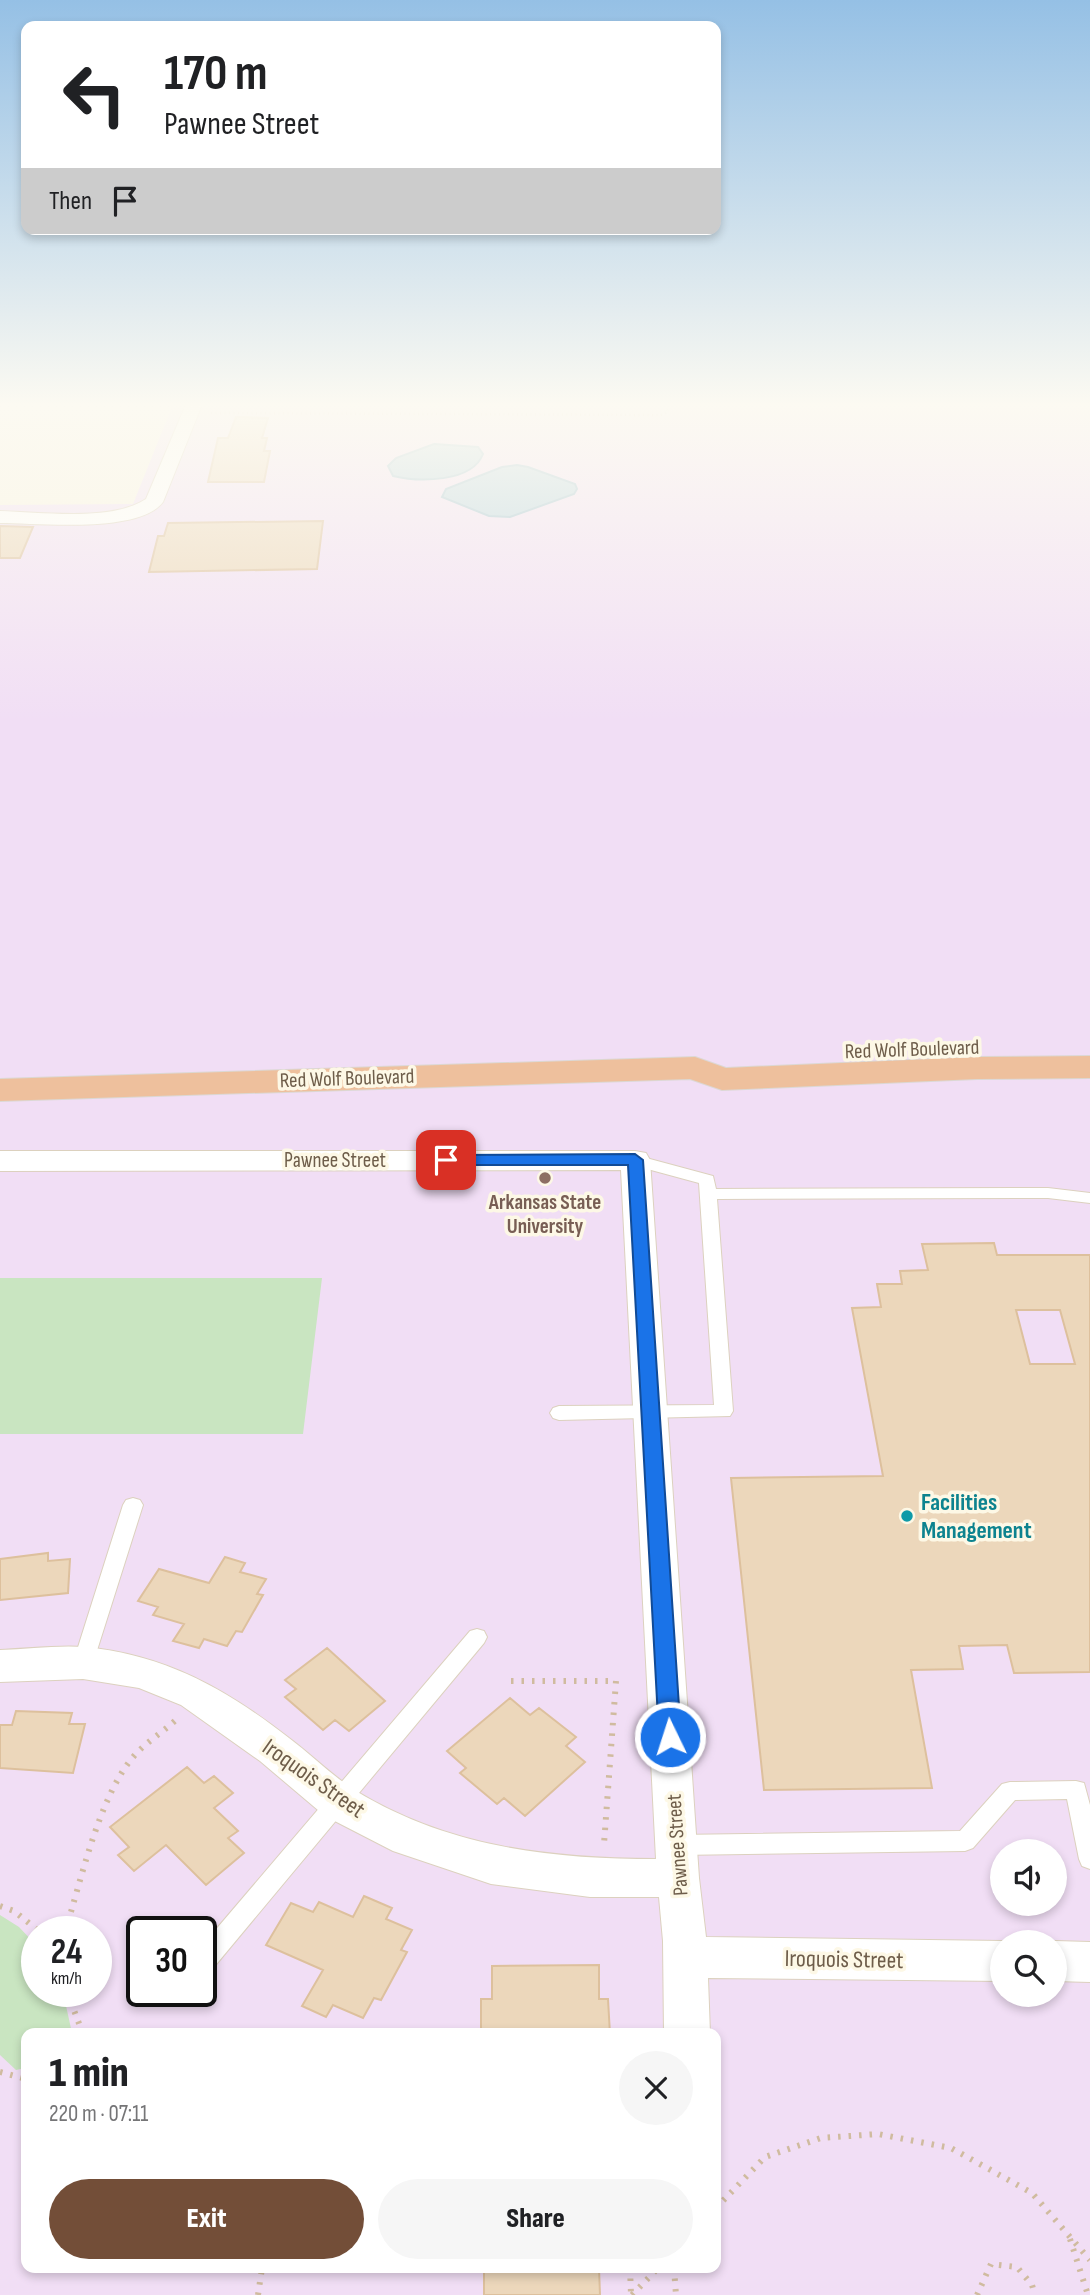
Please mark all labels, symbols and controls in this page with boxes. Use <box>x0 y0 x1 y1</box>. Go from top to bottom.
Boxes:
text: 170 m <box>164 45 268 104</box>
icon: left <box>49 49 140 140</box>
text: Pawnee Street <box>164 105 319 144</box>
icon: arrive <box>106 182 144 220</box>
text: Then <box>49 186 92 217</box>
street label: Red Wolf Boulevard <box>844 1035 980 1064</box>
street label: Red Wolf Boulevard <box>279 1064 415 1093</box>
pin <box>416 1130 476 1190</box>
icon: arrive <box>427 1141 465 1179</box>
street label: Pawnee Street <box>284 1148 386 1173</box>
marker: Arkansas State University <box>537 1170 553 1186</box>
place label: Arkansas State University <box>488 1190 601 1239</box>
place label: Facilities Management <box>921 1488 1032 1545</box>
marker: Facilities Management <box>899 1508 915 1524</box>
position arrow <box>633 1700 707 1774</box>
street label: Iroquois Street <box>257 1732 371 1824</box>
street label: Pawnee Street <box>661 1793 694 1897</box>
map controls <box>990 1839 1067 2007</box>
button: sound <box>990 1839 1067 1916</box>
speed limit sign: 30 <box>126 1916 217 2007</box>
button: search <box>990 1930 1067 2007</box>
text: 24 <box>51 1931 82 1974</box>
street label: Iroquois Street <box>784 1944 904 1975</box>
text: km/h <box>51 1968 82 1989</box>
text: 1 min <box>49 2048 129 2099</box>
button: close <box>619 2051 693 2125</box>
text: 220 m · 07:11 <box>49 2100 148 2128</box>
button: Exit <box>49 2179 364 2259</box>
button: Share <box>378 2179 693 2259</box>

